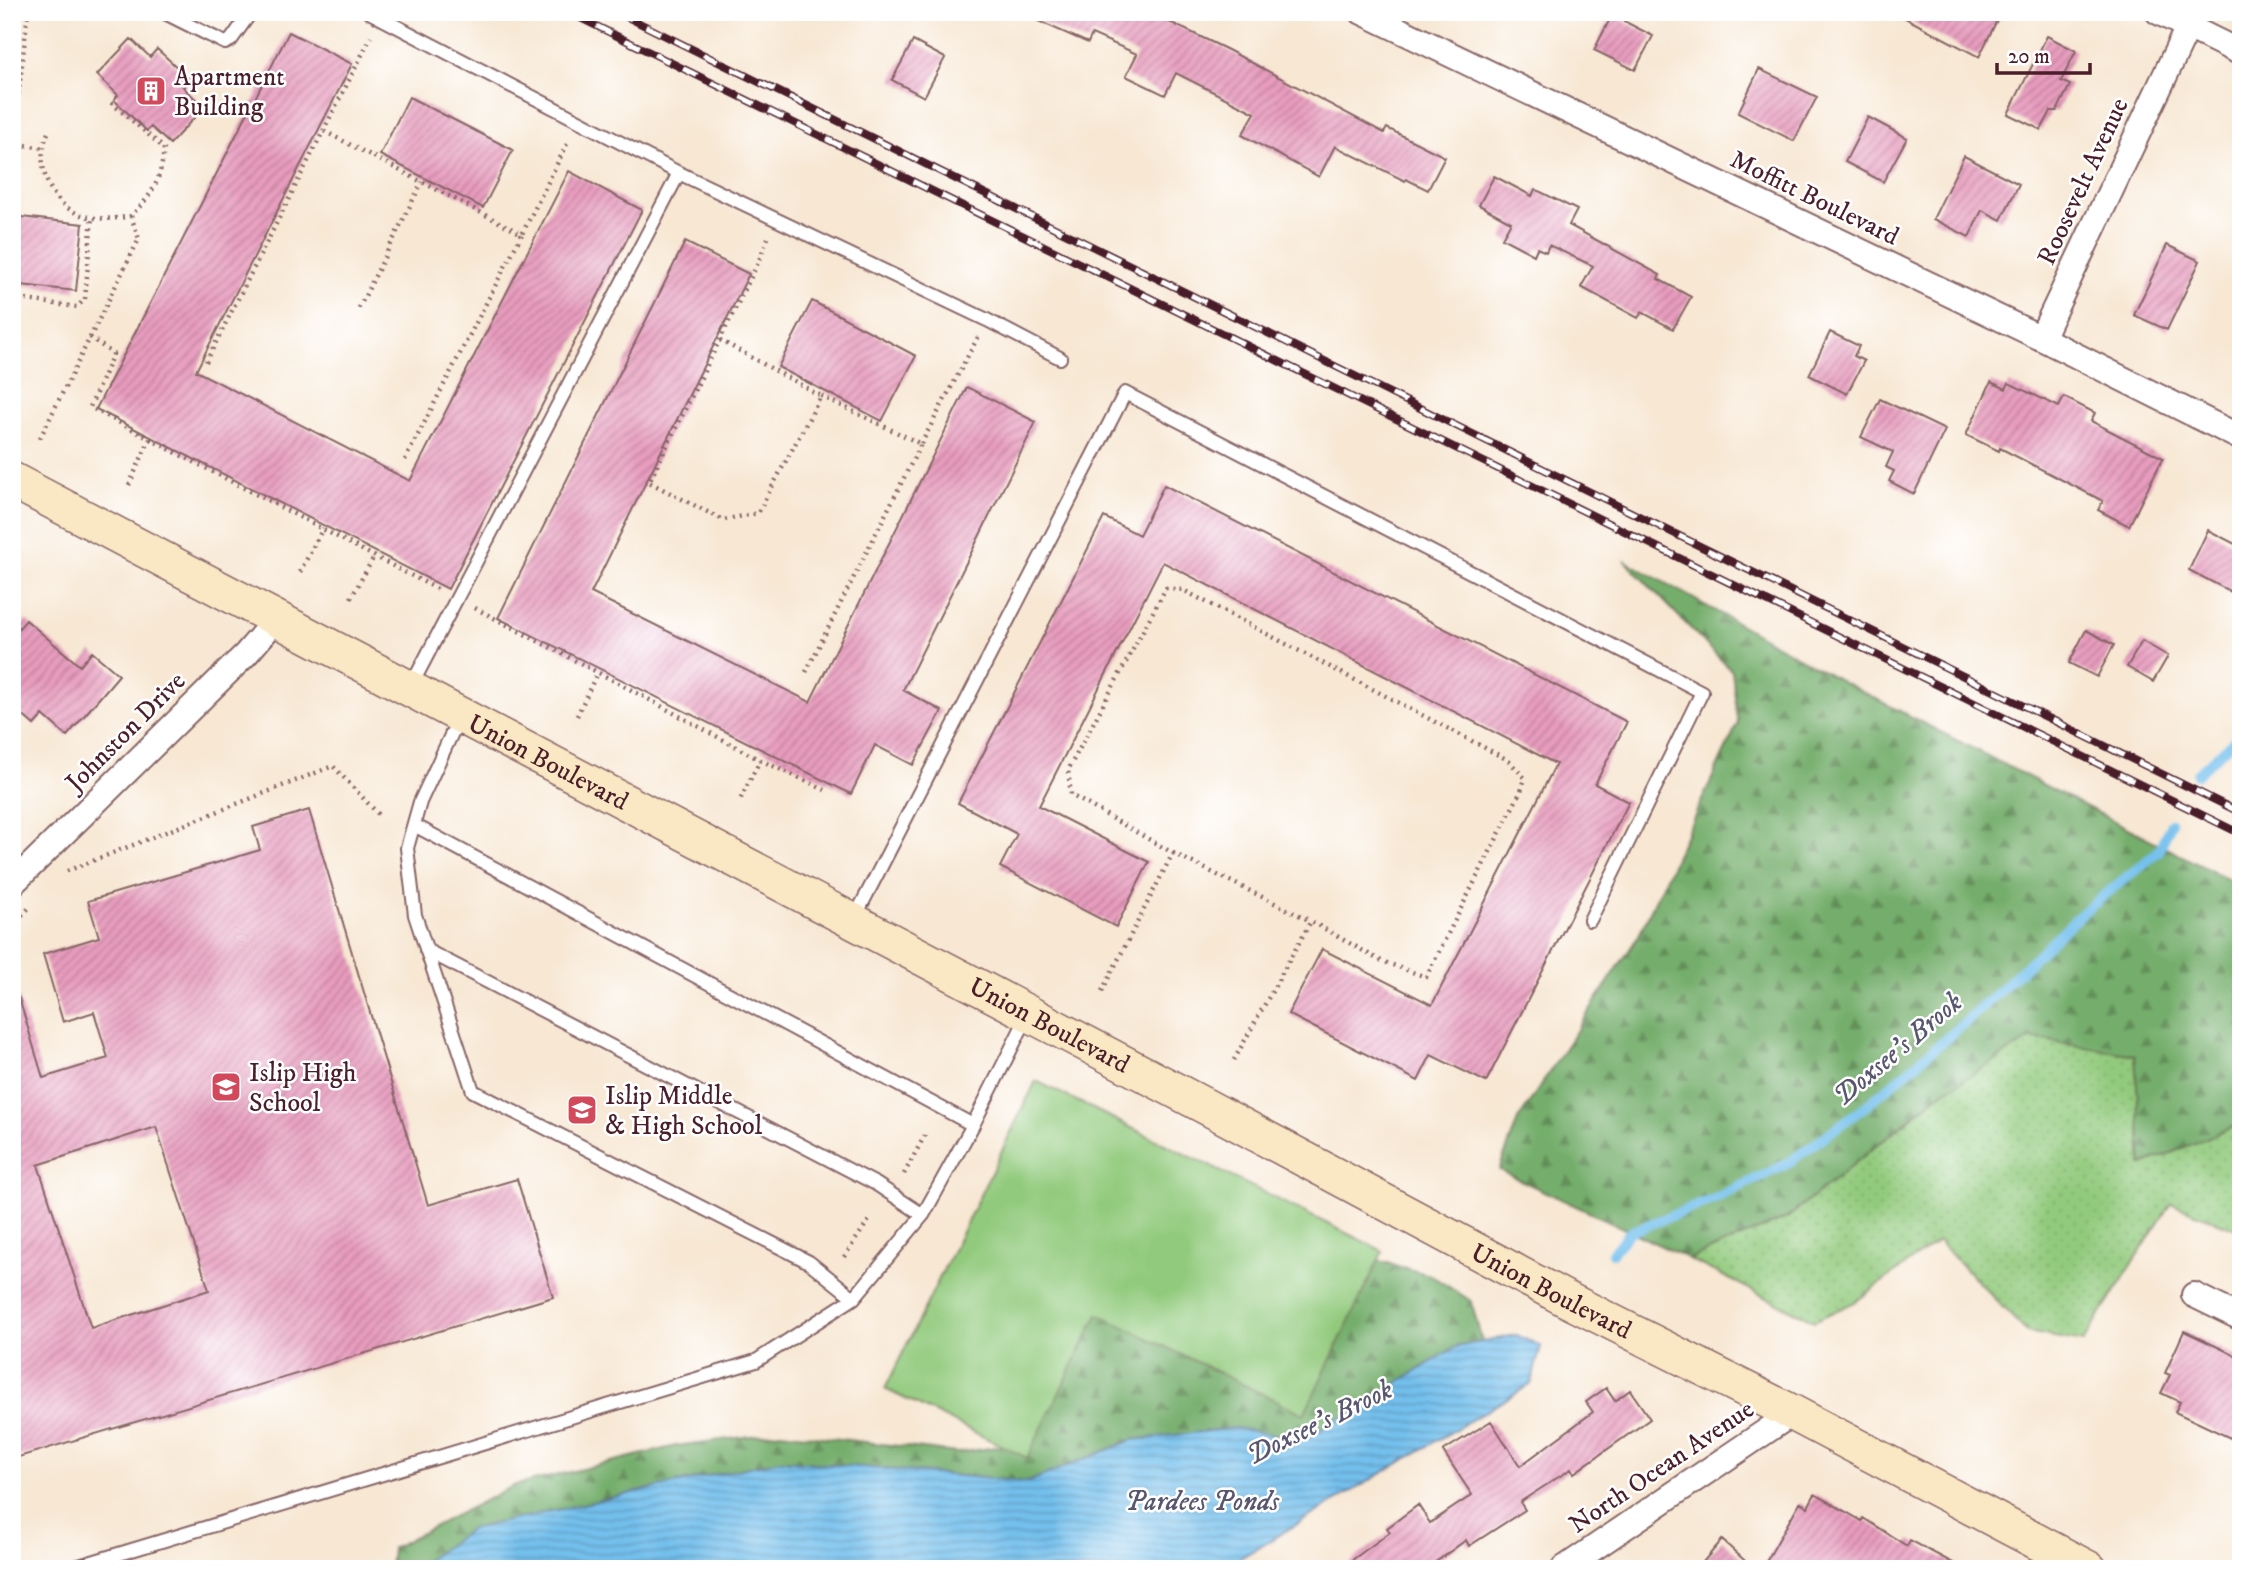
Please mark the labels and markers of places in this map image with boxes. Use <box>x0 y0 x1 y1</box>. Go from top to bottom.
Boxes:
place label: Apartment Building <box>174 61 285 124</box>
building icon: Apartment Building <box>134 74 168 108</box>
place label: Islip High School <box>249 1057 357 1120</box>
school or university icon: Islip High School <box>209 1070 243 1104</box>
place label: Islip Middle & High School <box>605 1080 763 1143</box>
school or university icon: Islip Middle & High School <box>565 1093 599 1127</box>

